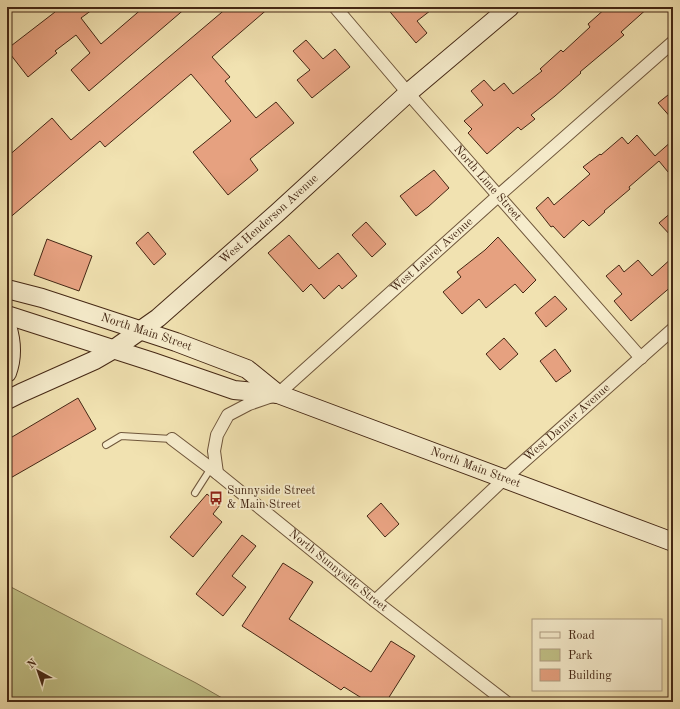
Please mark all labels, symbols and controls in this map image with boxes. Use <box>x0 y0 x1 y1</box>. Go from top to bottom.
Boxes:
street label: North Lime Street <box>451 143 524 223</box>
street label: West Henderson Avenue <box>218 172 321 266</box>
street label: West Laurel Avenue <box>389 215 476 295</box>
street label: North Main Street <box>99 312 193 353</box>
street label: West Danner Avenue <box>522 382 613 464</box>
street label: North Main Street <box>429 446 522 490</box>
place label: Sunnyside Street & Main Street <box>227 485 316 511</box>
bus stop icon: Sunnyside Street & Main Street <box>208 490 224 506</box>
street label: North Sunnyside Street <box>286 528 390 614</box>
legend <box>532 619 662 691</box>
text: Road <box>568 630 595 642</box>
text: Park <box>568 650 593 662</box>
north arrow <box>18 651 58 691</box>
text: N <box>26 657 40 671</box>
text: Building <box>568 670 612 682</box>

